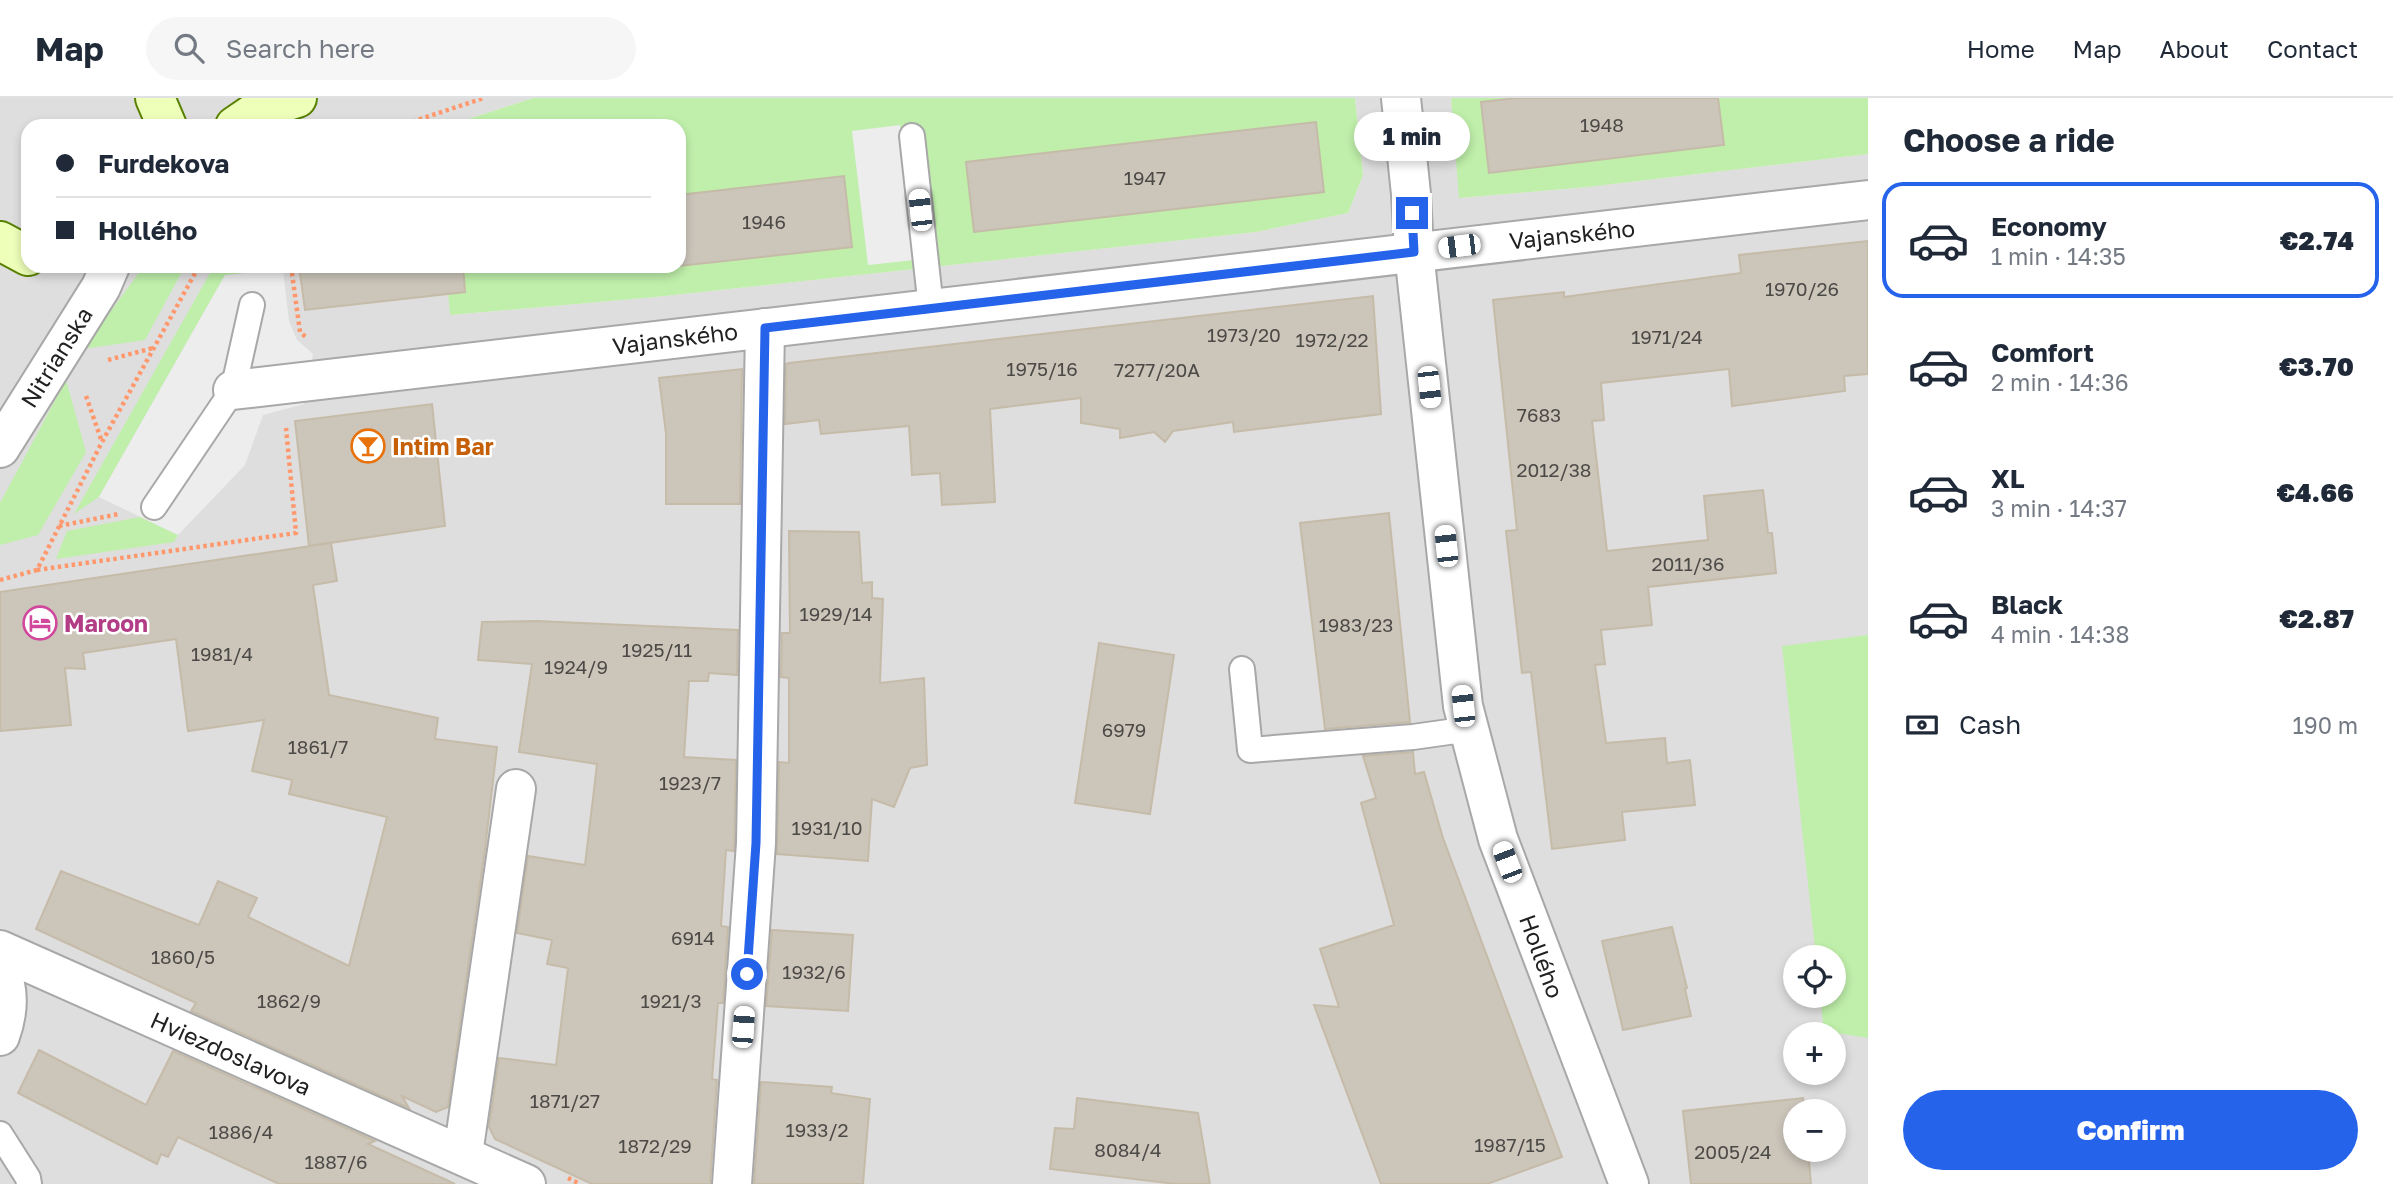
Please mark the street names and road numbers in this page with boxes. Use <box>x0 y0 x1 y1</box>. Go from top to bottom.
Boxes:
street label: Vajanského <box>1508 213 1636 255</box>
street label: Nitrianska <box>14 302 98 412</box>
street label: Vajanského <box>611 316 739 360</box>
street label: Hollého <box>1514 910 1570 1002</box>
street label: Hviezdoslavova <box>146 1005 316 1101</box>

